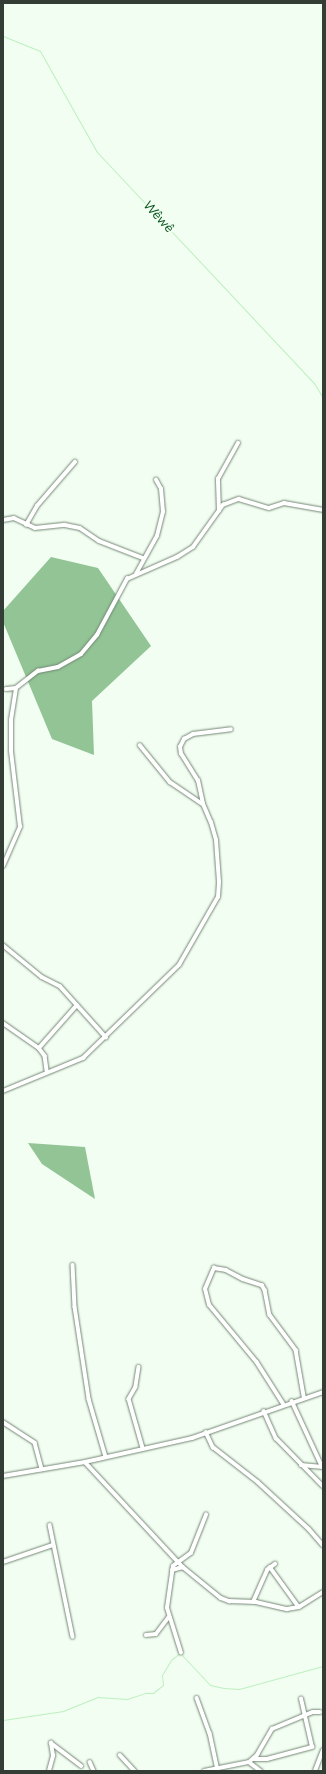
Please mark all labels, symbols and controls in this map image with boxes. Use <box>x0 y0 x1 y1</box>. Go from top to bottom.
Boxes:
water label: Wêwê <box>139 198 177 236</box>

